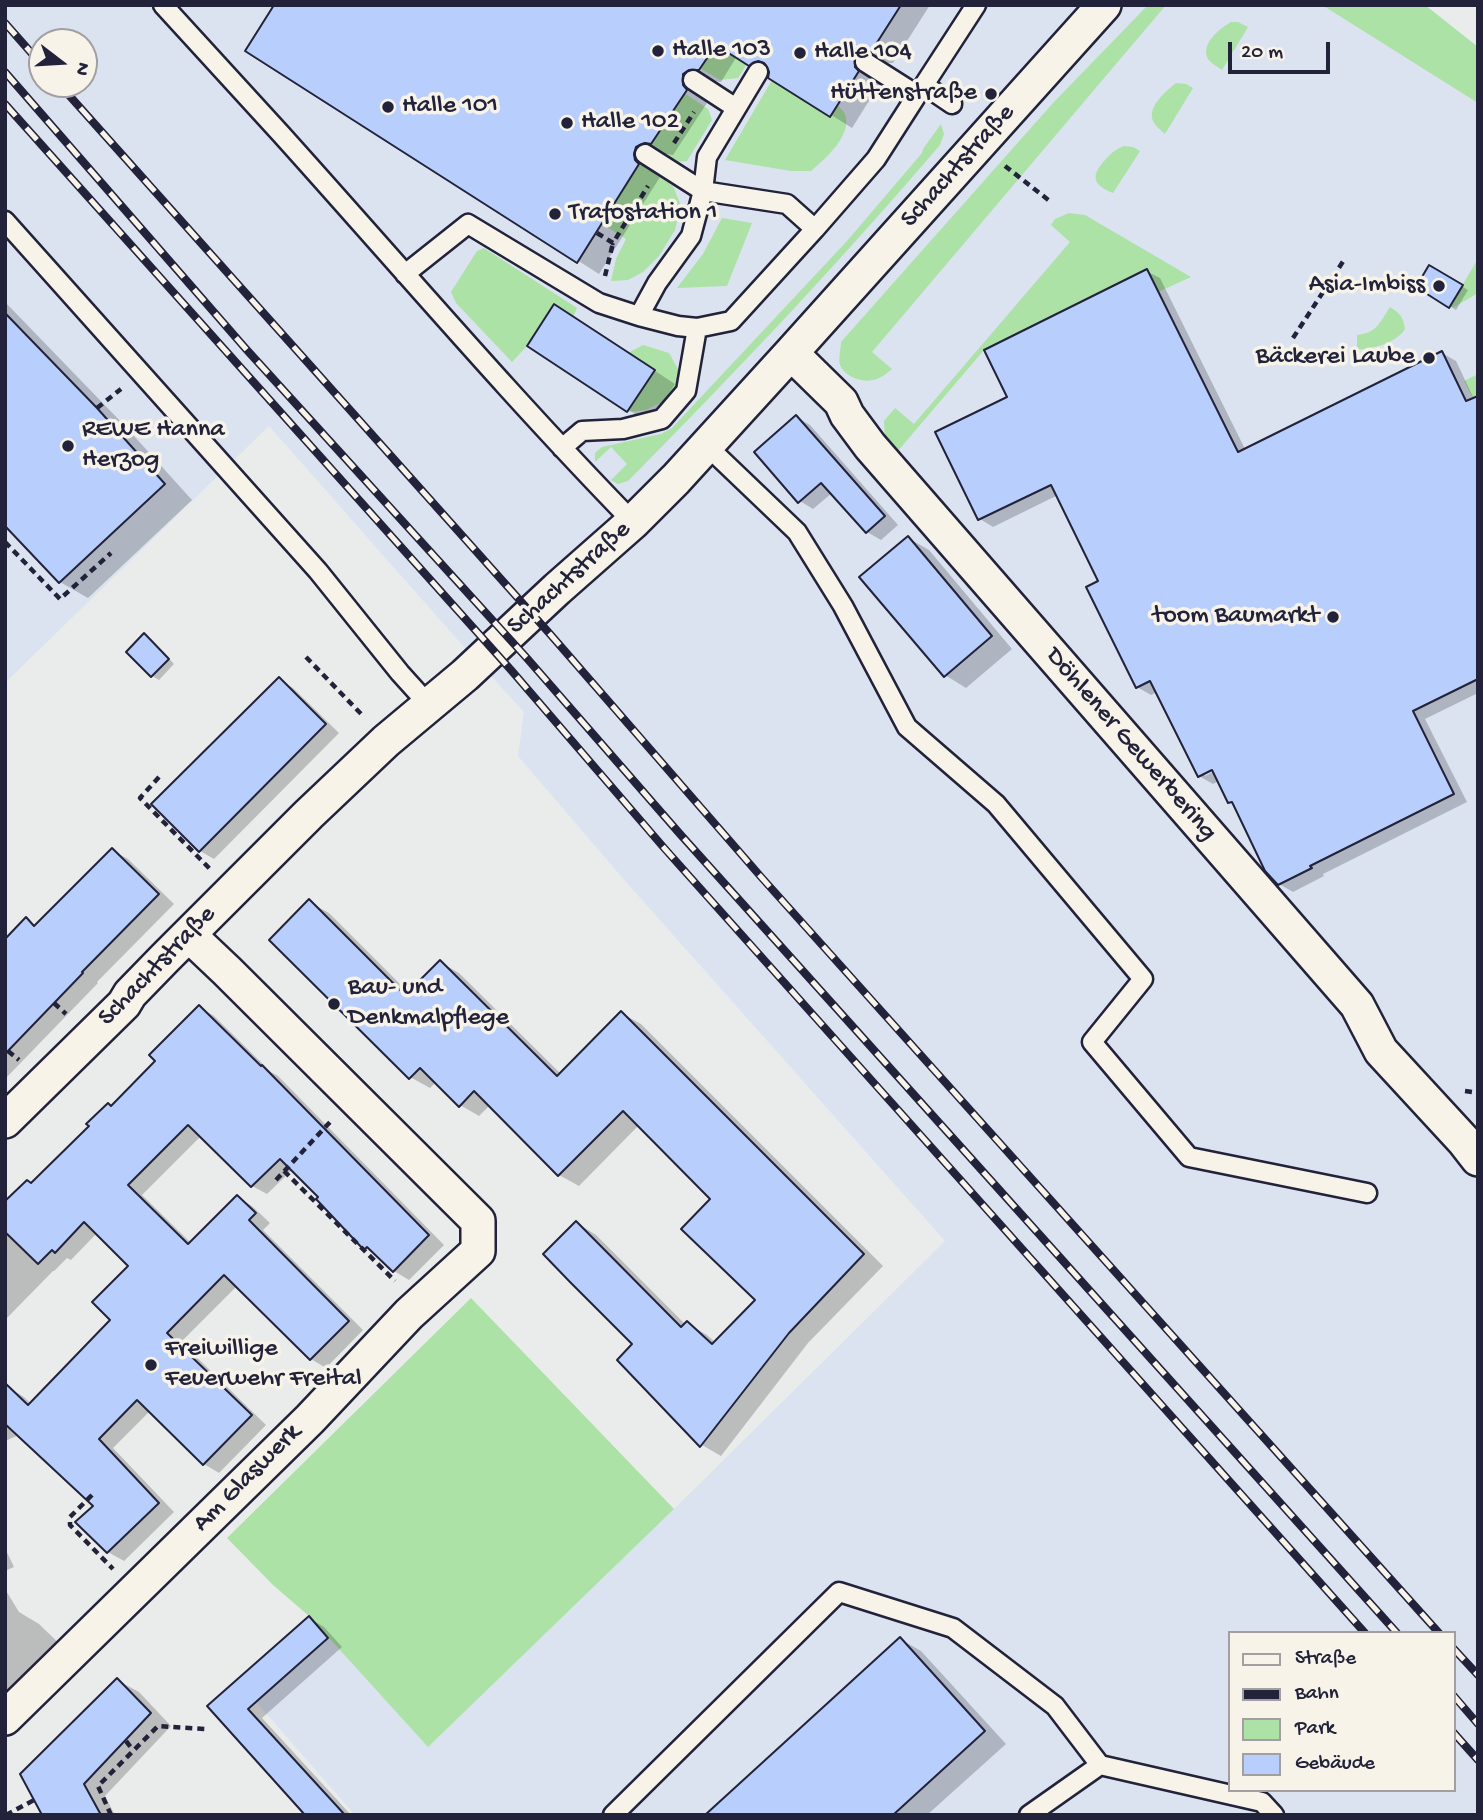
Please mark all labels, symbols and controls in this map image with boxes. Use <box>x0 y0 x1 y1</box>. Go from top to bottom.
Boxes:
north arrow <box>28 28 98 98</box>
scale bar <box>1231 28 1332 72</box>
place label: Halle 103 <box>672 35 771 67</box>
place label: Halle 104 <box>814 37 912 69</box>
text: 20 m <box>1241 41 1283 66</box>
marker: Halle 103 <box>650 43 666 59</box>
marker: Halle 104 <box>792 45 808 61</box>
text: N <box>69 59 94 78</box>
place label: Hüttenstraße <box>830 78 977 110</box>
marker: Hüttenstraße <box>983 86 999 102</box>
place label: Halle 101 <box>402 91 498 123</box>
marker: Halle 101 <box>380 99 396 115</box>
street label: Schachtstraße <box>895 99 1023 235</box>
place label: Halle 102 <box>581 107 679 139</box>
marker: Halle 102 <box>559 115 575 131</box>
place label: Trafostation 1 <box>569 198 717 230</box>
marker: Trafostation 1 <box>547 206 563 222</box>
place label: Asia-Imbiss <box>1309 270 1425 302</box>
marker: Asia-Imbiss <box>1431 278 1447 294</box>
place label: Bäckerei Laube <box>1256 342 1415 374</box>
marker: Bäckerei Laube <box>1421 350 1437 366</box>
place label: REWE Hanna Herzog <box>82 415 225 476</box>
marker: REWE Hanna Herzog <box>60 438 76 454</box>
street label: Schachtstraße <box>502 515 638 643</box>
place label: toom Baumarkt <box>1153 601 1319 633</box>
marker: toom Baumarkt <box>1325 609 1341 625</box>
street label: Döhlener Gewerbering <box>1037 642 1223 848</box>
street label: Schachtstraße <box>93 900 223 1034</box>
place label: Bau- und Denkmalpflege <box>348 973 509 1034</box>
marker: Bau- und Denkmalpflege <box>326 996 342 1012</box>
place label: Freiwillige Feuerwehr Freital <box>165 1334 362 1396</box>
marker: Freiwillige Feuerwehr Freital <box>143 1357 159 1373</box>
street label: Am Glaswerk <box>187 1418 309 1540</box>
legend <box>1228 1631 1455 1792</box>
text: Straße <box>1295 1647 1356 1672</box>
text: Bahn <box>1295 1682 1339 1707</box>
text: Park <box>1295 1717 1335 1742</box>
text: Gebäude <box>1295 1752 1375 1777</box>

